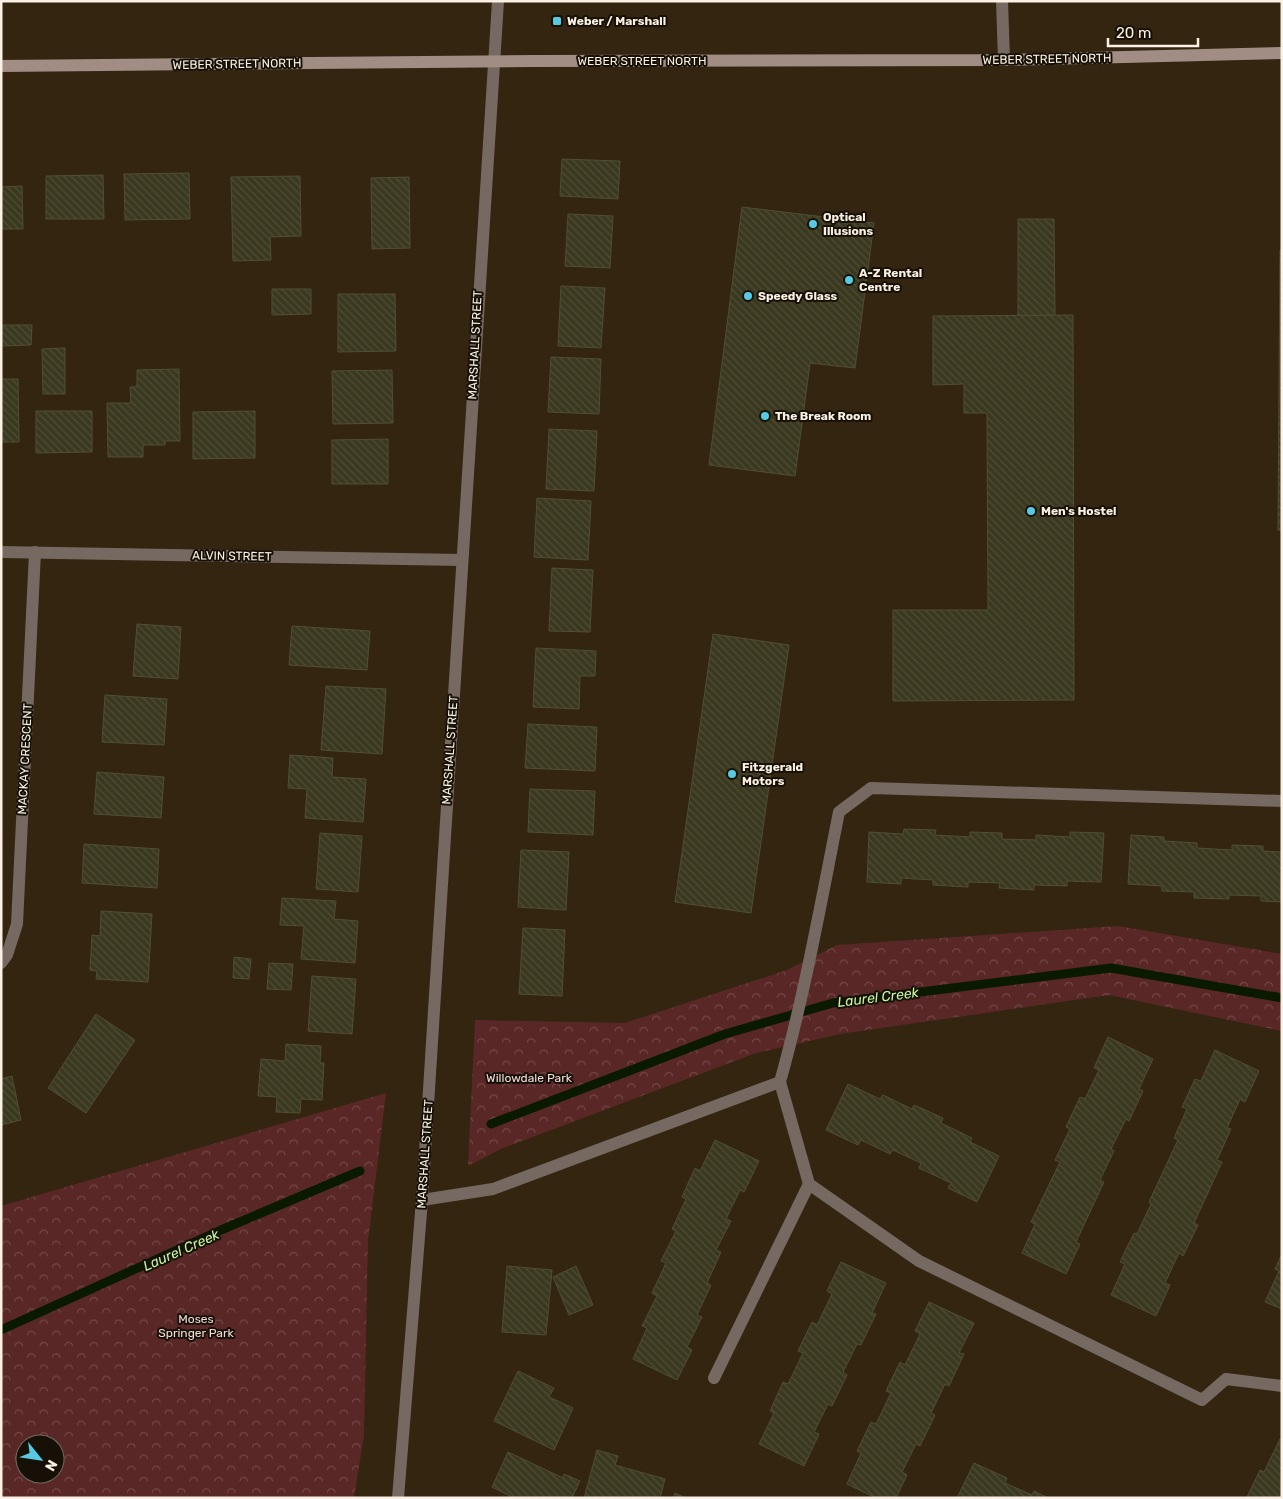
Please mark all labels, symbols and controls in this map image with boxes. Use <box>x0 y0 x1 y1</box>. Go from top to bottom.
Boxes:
place label: Weber / Marshall <box>567 14 666 28</box>
marker: Weber / Marshall <box>551 15 563 27</box>
scale bar <box>1108 15 1198 47</box>
text: 20 m <box>1116 24 1151 42</box>
street label: WEBER STREET NORTH <box>982 51 1112 67</box>
street label: WEBER STREET NORTH <box>577 54 707 68</box>
street label: WEBER STREET NORTH <box>172 56 302 72</box>
place label: Optical Illusions <box>823 210 874 238</box>
marker: Optical Illusions <box>807 218 819 230</box>
place label: A-Z Rental Centre <box>859 266 922 294</box>
marker: A-Z Rental Centre <box>843 274 855 286</box>
place label: Speedy Glass <box>758 289 838 303</box>
street label: MARSHALL STREET <box>465 290 485 400</box>
marker: Speedy Glass <box>742 290 754 302</box>
place label: The Break Room <box>775 409 871 423</box>
marker: The Break Room <box>759 410 771 422</box>
place label: Men's Hostel <box>1041 504 1116 518</box>
marker: Men's Hostel <box>1025 505 1037 517</box>
street label: ALVIN STREET <box>192 548 272 564</box>
street label: MARSHALL STREET <box>439 695 461 805</box>
street label: MACKAY CRESCENT <box>15 703 35 815</box>
place label: Fitzgerald Motors <box>742 760 803 788</box>
marker: Fitzgerald Motors <box>726 768 738 780</box>
water label: Laurel Creek <box>836 984 920 1011</box>
park label: Willowdale Park <box>486 1071 573 1085</box>
street label: MARSHALL STREET <box>414 1099 436 1209</box>
water label: Laurel Creek <box>140 1226 223 1275</box>
park label: Moses Springer Park <box>158 1312 235 1340</box>
north arrow <box>15 1434 65 1484</box>
text: N <box>41 1457 61 1474</box>

